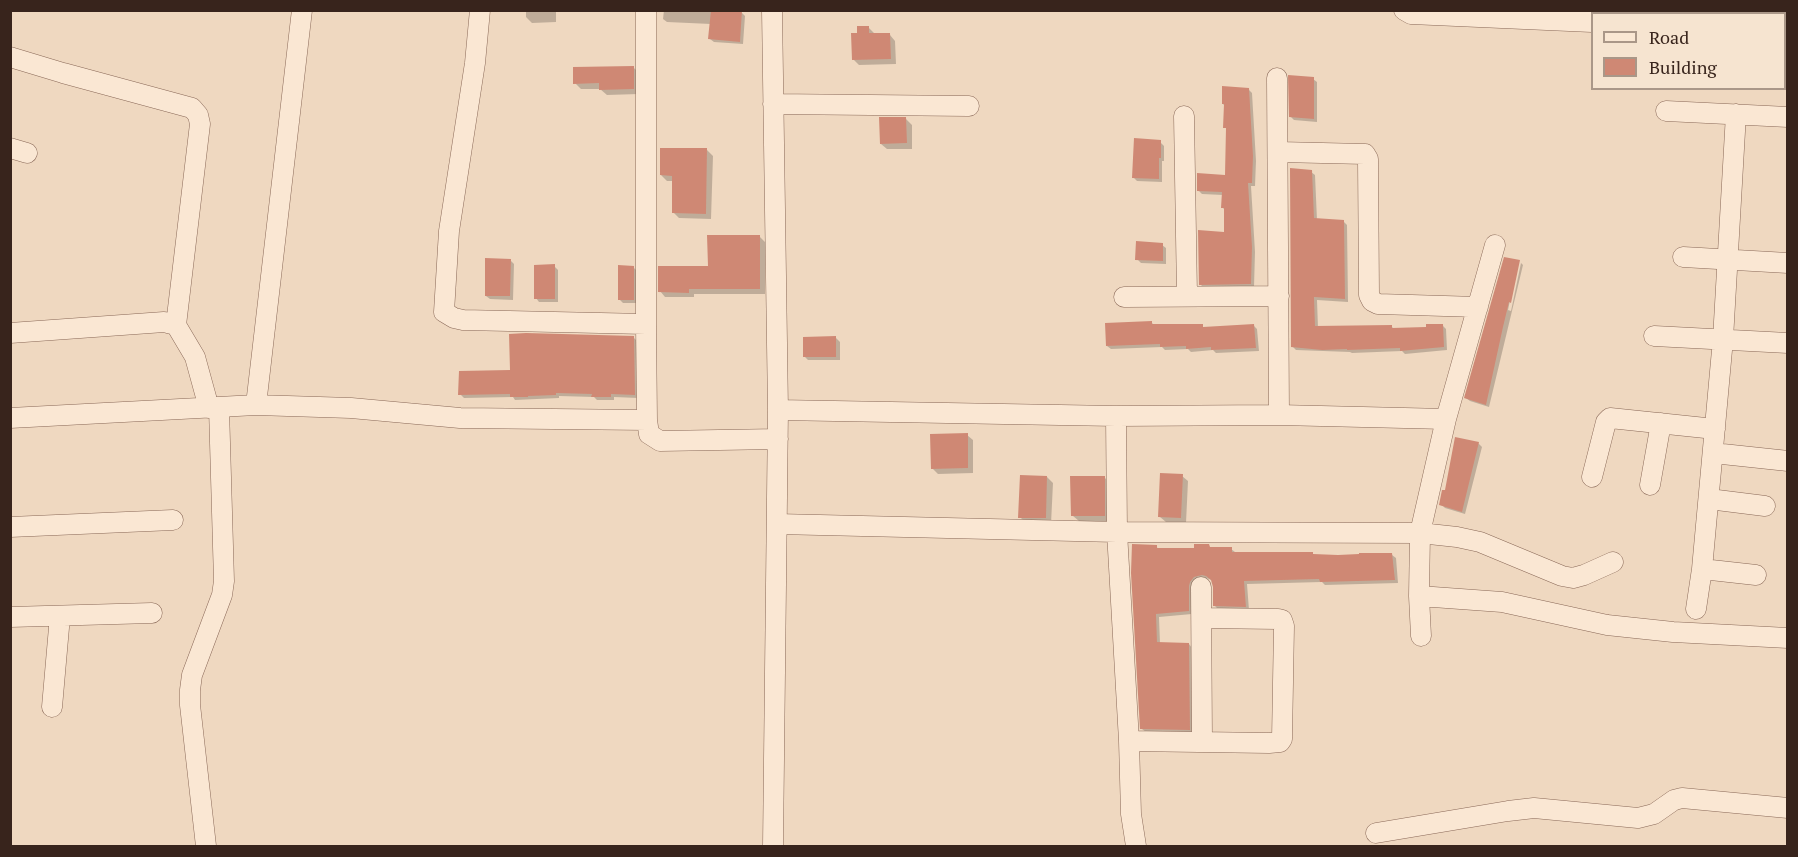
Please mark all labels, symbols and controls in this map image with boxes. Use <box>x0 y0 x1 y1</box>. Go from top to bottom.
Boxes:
legend <box>1591 12 1786 90</box>
text: Road <box>1649 25 1689 49</box>
text: Building <box>1649 55 1717 79</box>

